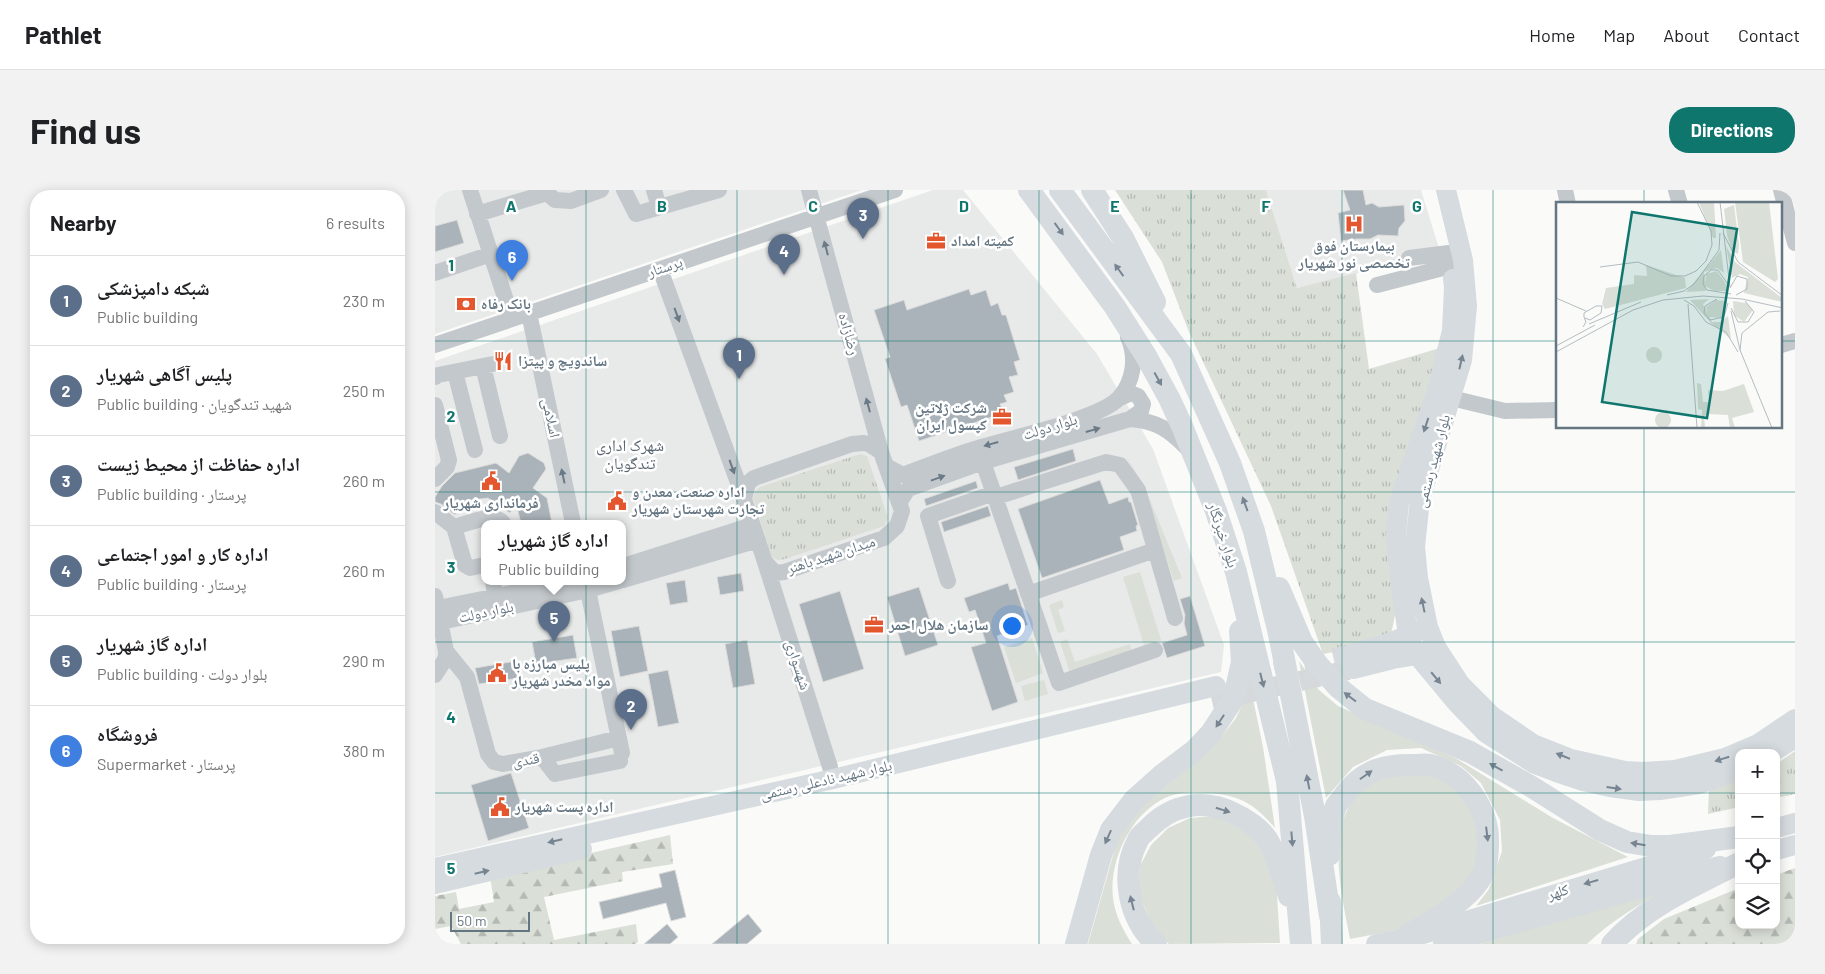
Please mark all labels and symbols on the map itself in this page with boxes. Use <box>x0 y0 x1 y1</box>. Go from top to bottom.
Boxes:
text: A <box>506 196 517 215</box>
text: B <box>657 196 667 215</box>
text: C <box>808 196 818 215</box>
text: D <box>959 196 969 215</box>
text: E <box>1110 196 1120 215</box>
text: F <box>1262 196 1271 215</box>
text: G <box>1412 196 1422 215</box>
pin: 3 <box>847 198 879 239</box>
inset map <box>1556 202 1783 429</box>
hospital icon: بیمارستان فوق تخصصی نور شهریار <box>1343 213 1365 235</box>
one-way arrow <box>1053 222 1064 235</box>
office icon: کمیته امداد <box>925 230 947 252</box>
place label: کمیته امداد <box>951 231 1014 249</box>
pin: 4 <box>768 234 800 275</box>
place label: بیمارستان فوق تخصصی نور شهریار <box>1297 236 1410 272</box>
pin: 6 <box>496 240 528 281</box>
one-way arrow <box>821 240 829 255</box>
street label: پرستار <box>644 252 685 282</box>
text: 1 <box>448 255 454 274</box>
one-way arrow <box>1114 263 1124 277</box>
bank icon: بانک رفاه <box>455 293 477 315</box>
place label: بانک رفاه <box>481 294 531 313</box>
one-way arrow <box>674 307 681 322</box>
street label: رضازاده <box>835 311 864 357</box>
pin: 1 <box>723 338 755 379</box>
restaurant icon: ساندویچ و پیتزا <box>492 350 514 372</box>
place label: ساندویچ و پیتزا <box>518 351 607 371</box>
one-way arrow <box>1457 354 1465 369</box>
one-way arrow <box>1154 372 1163 385</box>
street label: اسلامی <box>537 396 565 440</box>
one-way arrow <box>864 397 872 412</box>
place label: شرکت ژلاتین کپسول ایران <box>915 398 987 434</box>
text: 2 <box>447 406 456 425</box>
office icon: شرکت ژلاتین کپسول ایران <box>991 406 1013 428</box>
street label: بلوار دولت <box>1020 409 1079 444</box>
street label: بلوار شهید رستمی <box>1411 412 1455 510</box>
one-way arrow <box>1422 417 1429 432</box>
one-way arrow <box>1086 425 1101 433</box>
district label: شهرک اداری تندگویان <box>596 435 664 474</box>
one-way arrow <box>983 441 998 449</box>
one-way arrow <box>729 460 736 475</box>
one-way arrow <box>559 468 567 483</box>
public building icon: فرمانداری شهریار <box>480 470 502 492</box>
one-way arrow <box>931 474 946 482</box>
place label: اداره صنعت، معدن و تجارت شهرستان شهریار <box>631 482 764 518</box>
public building icon: اداره صنعت، معدن و تجارت شهرستان شهریار <box>606 490 628 512</box>
place label: فرمانداری شهریار <box>442 493 539 512</box>
one-way arrow <box>1240 496 1248 511</box>
street label: بلوار خبرنگار <box>1204 499 1243 570</box>
street label: میدان شهید باهنر <box>783 531 878 579</box>
text: 3 <box>447 557 455 576</box>
street label: بلوار دولت <box>457 596 515 627</box>
one-way arrow <box>1419 596 1427 612</box>
pin: 5 <box>538 601 570 642</box>
your location <box>999 613 1025 639</box>
office icon: سازمان هلال احمر <box>863 614 885 636</box>
place label: سازمان هلال احمر <box>888 615 988 634</box>
street label: شهسواری <box>781 638 815 693</box>
place label: پلیس مبارزه با مواد مخدر شهریار <box>511 654 611 690</box>
public building icon: پلیس مبارزه با مواد مخدر شهریار <box>486 662 508 684</box>
one-way arrow <box>1430 672 1441 685</box>
one-way arrow <box>1258 673 1266 688</box>
pin: 2 <box>615 689 647 730</box>
one-way arrow <box>1344 692 1357 703</box>
text: 4 <box>446 707 456 726</box>
one-way arrow <box>1215 714 1224 727</box>
street label: قندی <box>511 748 541 772</box>
one-way arrow <box>1555 752 1570 760</box>
street label: بلوار شهید نادعلی رستمی <box>758 755 894 805</box>
one-way arrow <box>1714 755 1729 763</box>
one-way arrow <box>1490 762 1503 771</box>
one-way arrow <box>1359 770 1372 780</box>
one-way arrow <box>1304 773 1312 789</box>
one-way arrow <box>1607 784 1623 792</box>
public building icon: اداره پست شهریار <box>489 796 511 818</box>
place label: اداره پست شهریار <box>514 797 613 816</box>
one-way arrow <box>1216 806 1231 814</box>
one-way arrow <box>1483 827 1491 843</box>
one-way arrow <box>1104 830 1112 844</box>
one-way arrow <box>1288 832 1296 848</box>
one-way arrow <box>547 837 563 845</box>
one-way arrow <box>1630 840 1646 848</box>
text: 5 <box>447 858 456 877</box>
one-way arrow <box>475 868 490 876</box>
street label: کلهر <box>1544 879 1571 904</box>
one-way arrow <box>1584 879 1599 887</box>
one-way arrow <box>1128 895 1136 910</box>
scale bar <box>450 909 530 932</box>

